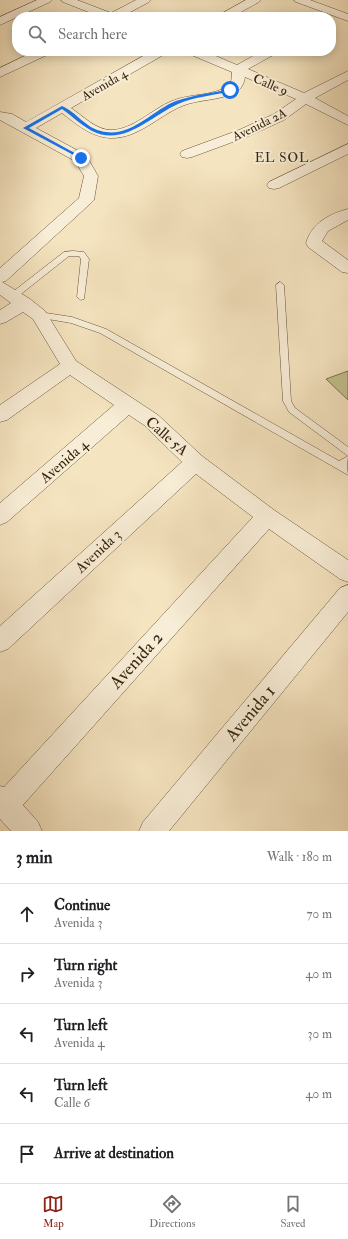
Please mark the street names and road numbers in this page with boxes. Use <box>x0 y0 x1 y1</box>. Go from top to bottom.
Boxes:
street label: Avenida 4 <box>78 65 131 105</box>
street label: Calle 9 <box>251 70 290 99</box>
street label: Avenida 2A <box>229 105 290 145</box>
street label: Calle 5A <box>141 413 192 460</box>
street label: Avenida 4 <box>35 435 93 488</box>
street label: Avenida 3 <box>71 525 125 578</box>
street label: Avenida 2 <box>104 627 168 695</box>
street label: Avenida 1 <box>220 680 281 747</box>

